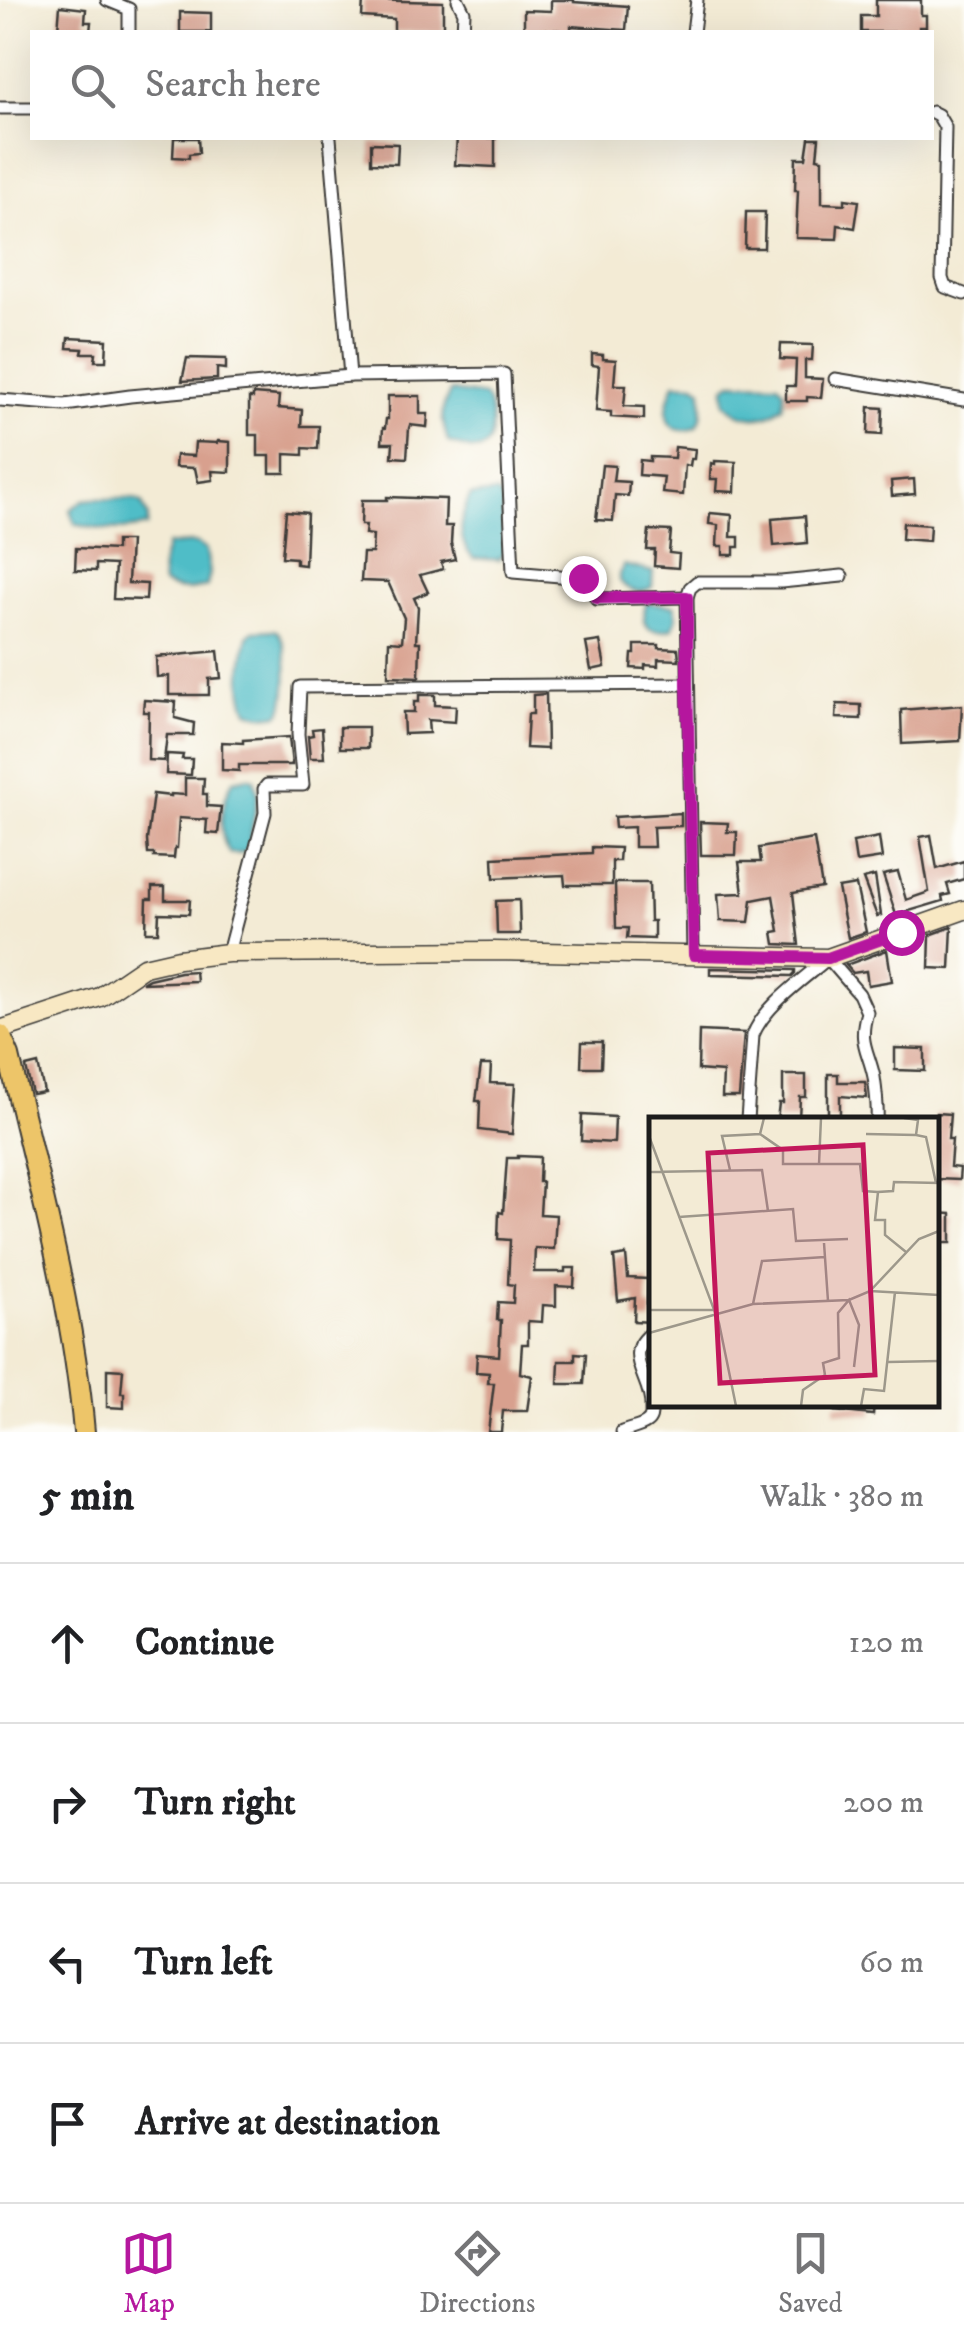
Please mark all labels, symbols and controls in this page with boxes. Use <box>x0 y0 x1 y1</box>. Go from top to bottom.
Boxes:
search box <box>30 30 934 140</box>
icon: search <box>65 58 120 113</box>
text: Search here <box>145 61 321 109</box>
route end <box>561 556 607 602</box>
route start <box>879 910 925 956</box>
inset map <box>649 1117 939 1407</box>
text: 5 min <box>40 1471 134 1523</box>
text: Walk · 380 m <box>760 1477 924 1517</box>
icon: ahead <box>40 1616 95 1671</box>
text: Continue <box>135 1619 274 1667</box>
text: 120 m <box>848 1623 924 1663</box>
icon: right <box>40 1776 95 1831</box>
text: Turn right <box>135 1779 296 1827</box>
text: 200 m <box>843 1783 924 1823</box>
icon: left <box>40 1936 95 1991</box>
text: Turn left <box>135 1939 273 1987</box>
text: 60 m <box>859 1943 924 1983</box>
icon: arrive <box>40 2096 95 2151</box>
text: Arrive at destination <box>135 2099 440 2147</box>
tab: Map <box>121 2226 176 2321</box>
tab: Directions <box>419 2226 535 2321</box>
tab: Saved <box>778 2226 843 2321</box>

